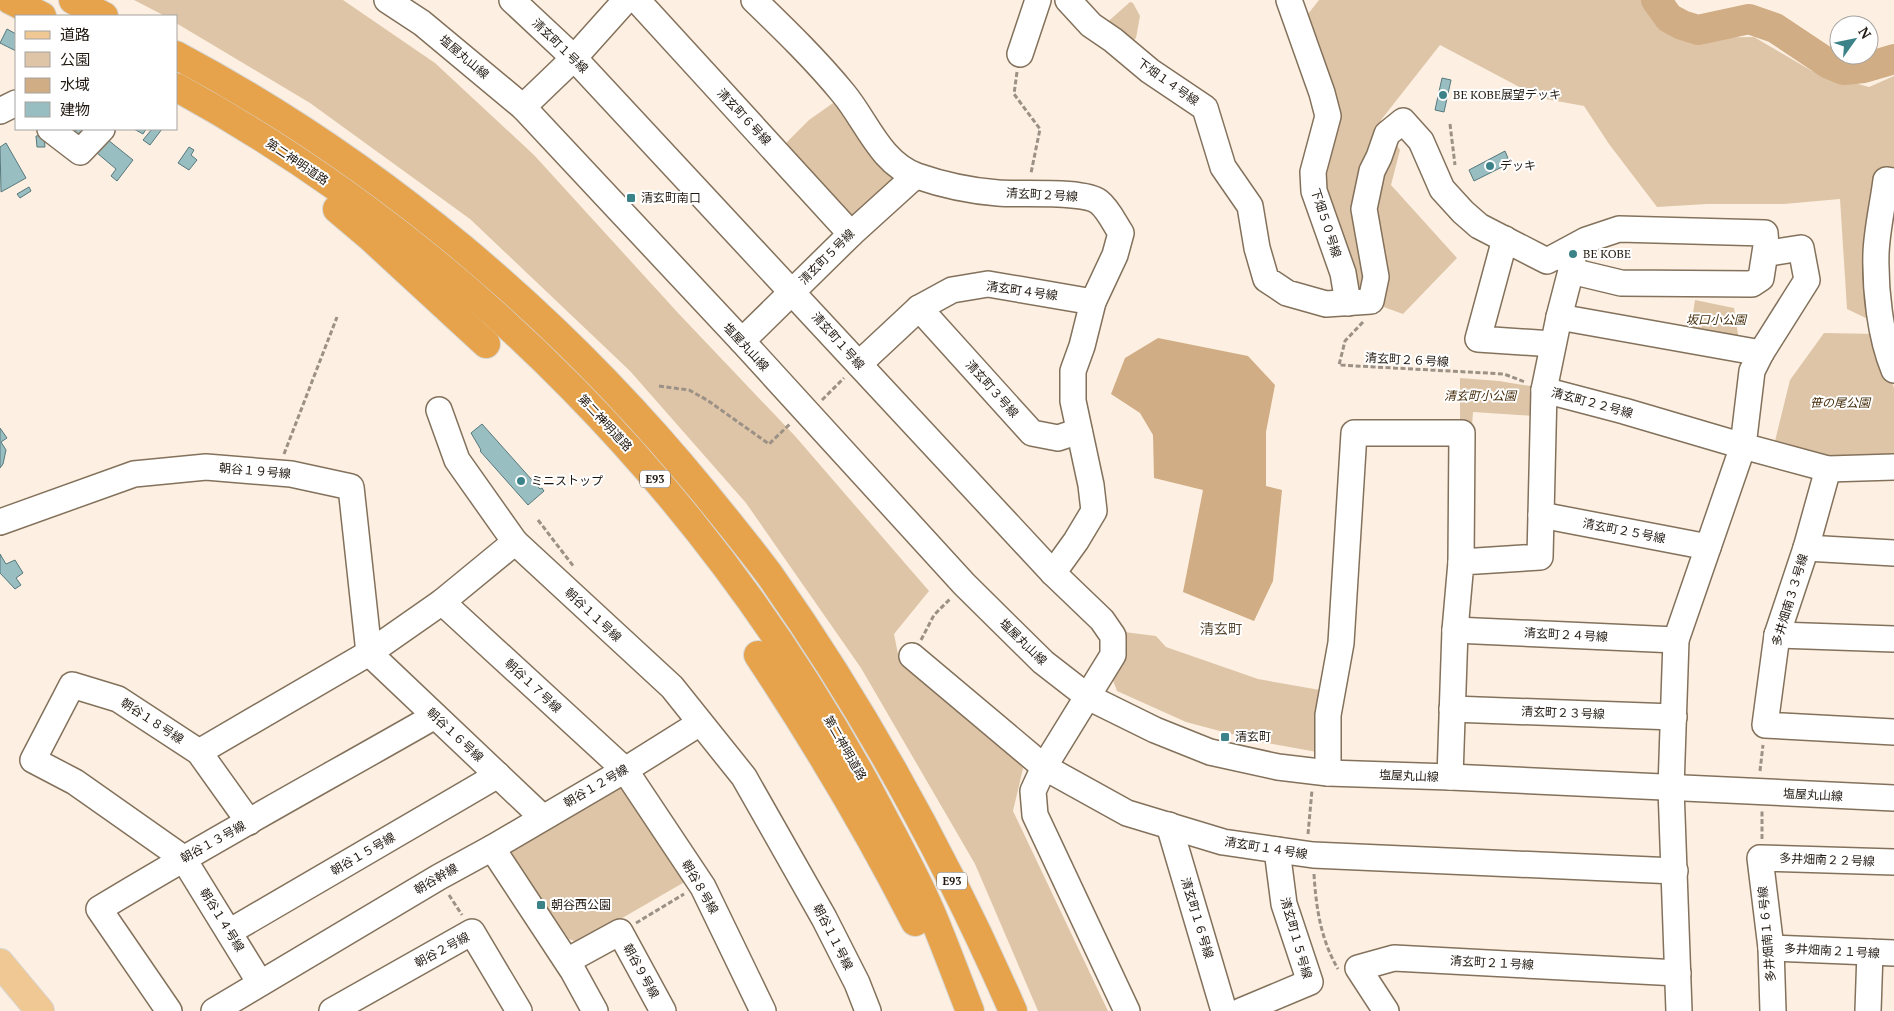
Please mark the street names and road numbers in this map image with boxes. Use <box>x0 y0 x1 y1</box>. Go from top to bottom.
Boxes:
street label: 清玄町１号線 <box>529 15 591 76</box>
street label: 塩屋丸山線 <box>437 32 492 82</box>
street label: 下畑１４号線 <box>1134 55 1202 108</box>
street label: 清玄町６号線 <box>714 85 774 148</box>
street label: 第二神明道路 <box>263 135 331 188</box>
street label: 清玄町２号線 <box>1006 185 1078 204</box>
street label: 下畑５０号線 <box>1308 186 1345 259</box>
street label: 清玄町５号線 <box>796 226 857 287</box>
street label: 清玄町４号線 <box>985 278 1059 303</box>
street label: 清玄町１号線 <box>809 309 868 372</box>
street label: 塩屋丸山線 <box>720 320 772 374</box>
street label: 清玄町２６号線 <box>1365 350 1449 369</box>
street label: 清玄町３号線 <box>963 357 1022 420</box>
street label: 清玄町２２号線 <box>1550 384 1635 421</box>
street label: 第二神明道路 <box>575 391 635 454</box>
street label: 朝谷１９号線 <box>219 460 292 481</box>
road number: E93 <box>640 470 670 488</box>
street label: 清玄町２５号線 <box>1581 515 1667 546</box>
street label: 多井畑南３３号線 <box>1768 552 1811 648</box>
street label: 朝谷１１号線 <box>562 585 625 645</box>
street label: 塩屋丸山線 <box>997 615 1050 668</box>
street label: 清玄町２４号線 <box>1524 625 1608 644</box>
street label: 朝谷１７号線 <box>502 656 565 716</box>
street label: 朝谷１８号線 <box>118 695 187 746</box>
street label: 清玄町２３号線 <box>1521 704 1605 721</box>
street label: 朝谷１６号線 <box>424 705 487 765</box>
street label: 第二神明道路 <box>821 713 870 783</box>
street label: 朝谷１２号線 <box>561 761 631 810</box>
street label: 塩屋丸山線 <box>1379 767 1439 784</box>
street label: 塩屋丸山線 <box>1783 785 1843 804</box>
street label: 朝谷１３号線 <box>178 818 248 866</box>
street label: 朝谷１５号線 <box>328 829 398 878</box>
street label: 清玄町１４号線 <box>1223 834 1309 861</box>
street label: 多井畑南２２号線 <box>1779 850 1875 869</box>
street label: 朝谷８号線 <box>679 857 722 916</box>
street label: 朝谷幹線 <box>411 860 460 897</box>
road number: E93 <box>937 872 967 889</box>
street label: 清玄町１６号線 <box>1178 875 1217 960</box>
street label: 朝谷１４号線 <box>197 885 248 954</box>
street label: 多井畑南１６号線 <box>1755 886 1778 983</box>
street label: 清玄町１５号線 <box>1278 895 1315 980</box>
street label: 朝谷１１号線 <box>810 901 856 972</box>
street label: 朝谷２号線 <box>412 929 472 970</box>
street label: 多井畑南２１号線 <box>1784 940 1880 961</box>
street label: 朝谷９号線 <box>620 941 663 1001</box>
street label: 清玄町２１号線 <box>1450 953 1534 972</box>

